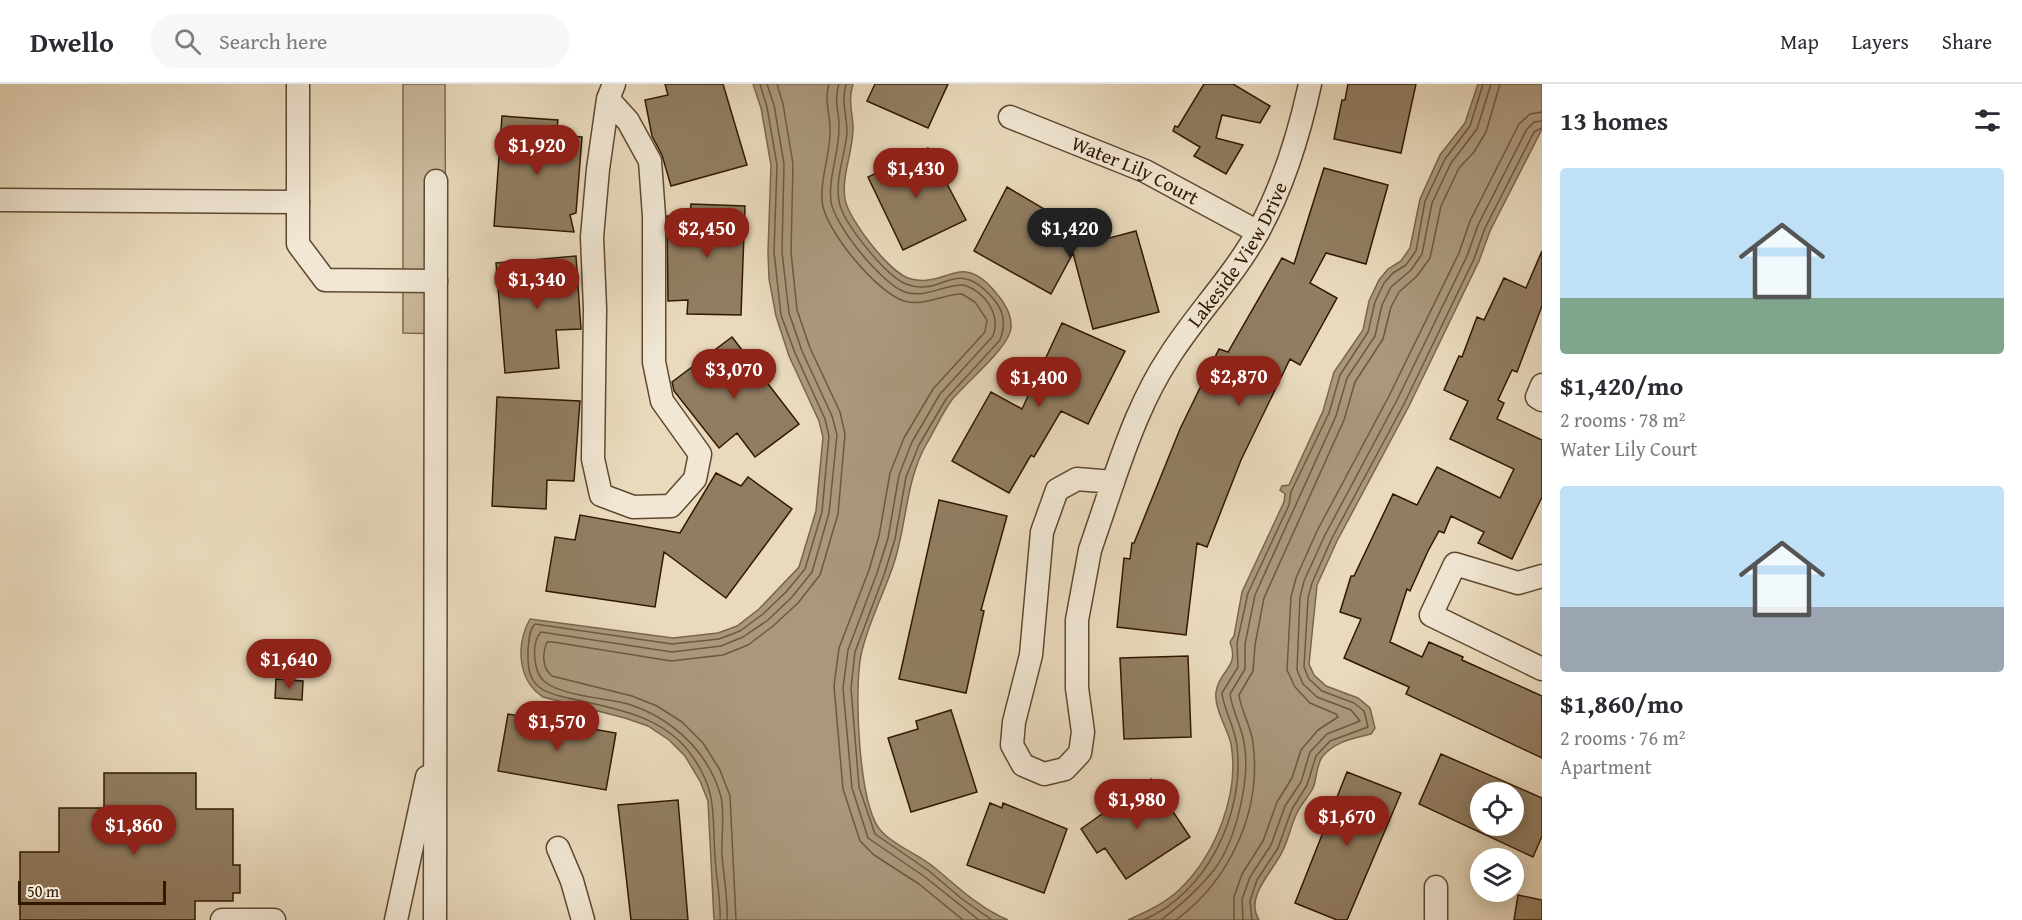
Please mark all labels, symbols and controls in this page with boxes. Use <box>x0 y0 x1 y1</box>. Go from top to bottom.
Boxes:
search box <box>150 14 570 68</box>
text: Dwello <box>30 21 114 62</box>
icon: search <box>171 25 204 58</box>
text: Search here <box>219 25 327 57</box>
text: Map <box>1780 26 1819 57</box>
text: Layers <box>1852 26 1909 57</box>
text: Share <box>1942 26 1992 57</box>
text: 13 homes <box>1560 101 1668 140</box>
icon: filters <box>1971 104 2004 137</box>
pin: $1,920 <box>488 125 586 176</box>
street label: Water Lily Court <box>1067 128 1204 211</box>
text: $1,920 <box>508 130 566 159</box>
pin: $1,430 <box>867 148 965 199</box>
text: $1,430 <box>887 153 945 182</box>
street label: Lakeside View Drive <box>1180 177 1294 333</box>
icon: home <box>1728 207 1836 315</box>
pin: $2,450 <box>658 208 756 259</box>
pin: $1,420 <box>1021 208 1119 259</box>
text: $2,450 <box>678 213 736 242</box>
text: $1,420 <box>1041 213 1099 242</box>
pin: $1,340 <box>488 259 586 310</box>
text: $1,340 <box>508 264 566 293</box>
pin: $3,070 <box>685 349 783 400</box>
text: $3,070 <box>705 354 763 383</box>
pin: $2,870 <box>1190 356 1288 407</box>
pin: $1,400 <box>990 357 1088 408</box>
text: $2,870 <box>1210 361 1268 390</box>
text: $1,400 <box>1010 362 1068 391</box>
text: $1,420/mo <box>1560 366 1683 405</box>
text: 2 rooms · 78 m² <box>1560 405 1686 434</box>
text: Water Lily Court <box>1560 434 1697 463</box>
icon: home <box>1728 525 1836 633</box>
pin: $1,640 <box>240 639 338 690</box>
text: $1,640 <box>260 644 318 673</box>
text: $1,860/mo <box>1560 684 1683 723</box>
pin: $1,570 <box>508 701 606 752</box>
text: $1,570 <box>528 706 586 735</box>
text: 2 rooms · 76 m² <box>1560 723 1686 752</box>
text: Apartment <box>1560 752 1652 781</box>
pin: $1,980 <box>1088 779 1186 830</box>
map controls <box>1470 782 1524 902</box>
button: locate <box>1470 782 1524 836</box>
text: $1,980 <box>1108 784 1166 813</box>
pin: $1,670 <box>1298 796 1396 847</box>
text: $1,670 <box>1318 801 1376 830</box>
pin: $1,860 <box>85 805 183 856</box>
text: $1,860 <box>105 810 163 839</box>
button: layers <box>1470 848 1524 902</box>
scale bar <box>18 878 166 906</box>
text: 50 m <box>27 879 59 903</box>

